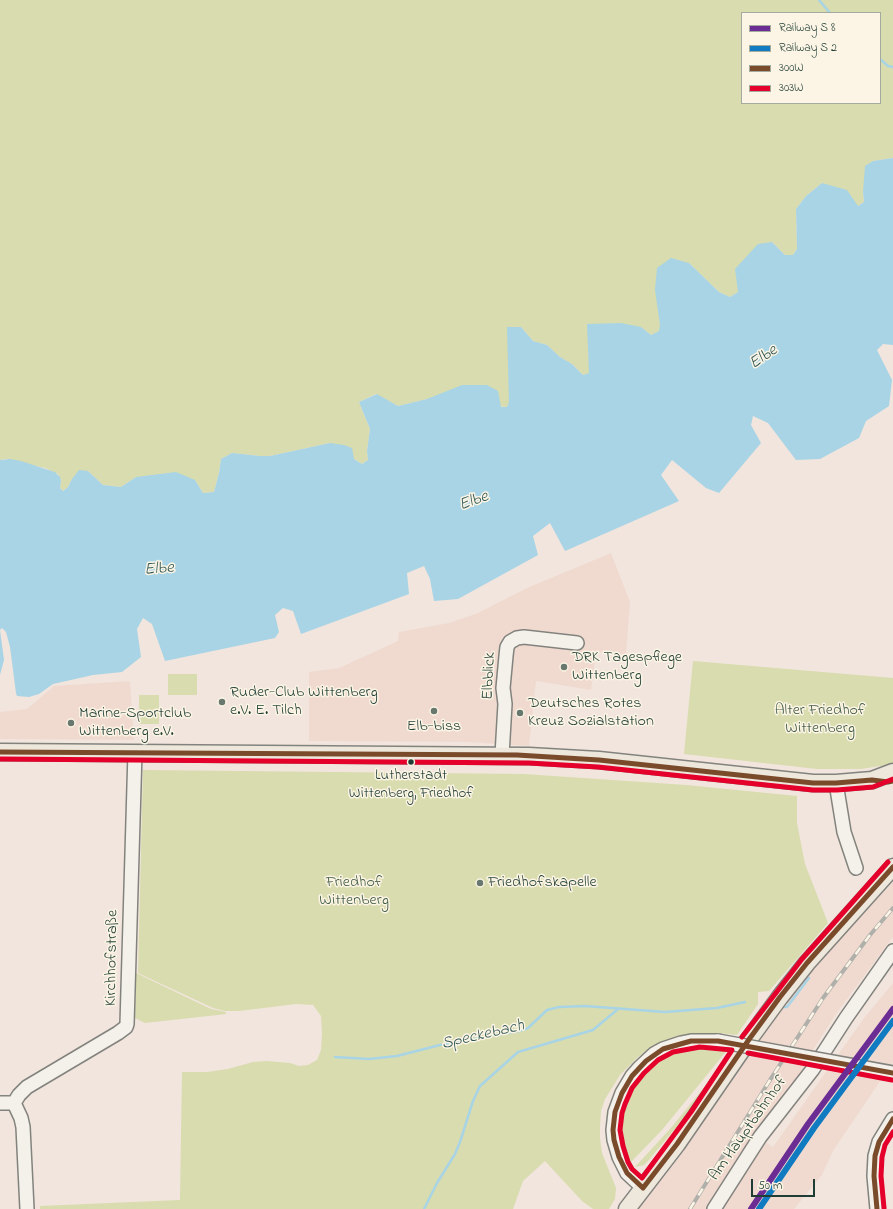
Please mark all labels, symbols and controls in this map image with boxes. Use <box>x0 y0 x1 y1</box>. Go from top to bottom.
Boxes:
legend <box>741 12 881 104</box>
text: Railway S 8 <box>779 19 836 37</box>
text: Railway S 2 <box>779 39 837 57</box>
text: 300W <box>779 59 804 77</box>
text: 303W <box>779 79 803 97</box>
water label: Elbe <box>746 341 782 375</box>
water label: Elbe <box>457 487 491 517</box>
water label: Elbe <box>143 559 175 581</box>
place label: DRK Tagespflege Wittenberg <box>572 648 682 686</box>
street label: Elbblick <box>479 652 501 700</box>
marker: DRK Tagespflege Wittenberg <box>559 662 569 672</box>
place label: Ruder-Club Wittenberg e.V. E. Tilch <box>230 683 378 721</box>
place label: Deutsches Rotes Kreuz Sozialstation <box>528 694 654 732</box>
marker: Ruder-Club Wittenberg e.V. E. Tilch <box>217 697 227 707</box>
park label: Alter Friedhof Wittenberg <box>775 701 865 739</box>
place label: Marine-Sportclub Wittenberg e.V. <box>79 704 191 742</box>
marker: Elb-biss <box>429 706 439 716</box>
marker: Deutsches Rotes Kreuz Sozialstation <box>515 708 525 718</box>
place label: Elb-biss <box>407 717 461 737</box>
marker: Marine-Sportclub Wittenberg e.V. <box>66 718 76 728</box>
marker: Lutherstadt Wittenberg, Friedhof <box>406 757 416 767</box>
place label: Lutherstadt Wittenberg, Friedhof <box>349 768 473 803</box>
park label: Friedhof Wittenberg <box>319 873 389 911</box>
place label: Friedhofskapelle <box>488 873 597 893</box>
marker: Friedhofskapelle <box>475 878 485 888</box>
street label: Kirchhofstraße <box>103 910 123 1006</box>
water label: Speckebach <box>440 1017 526 1055</box>
street label: Am Hauptbahnhof <box>706 1073 792 1185</box>
scale bar <box>753 1171 817 1197</box>
text: 50 m <box>758 1177 782 1195</box>

